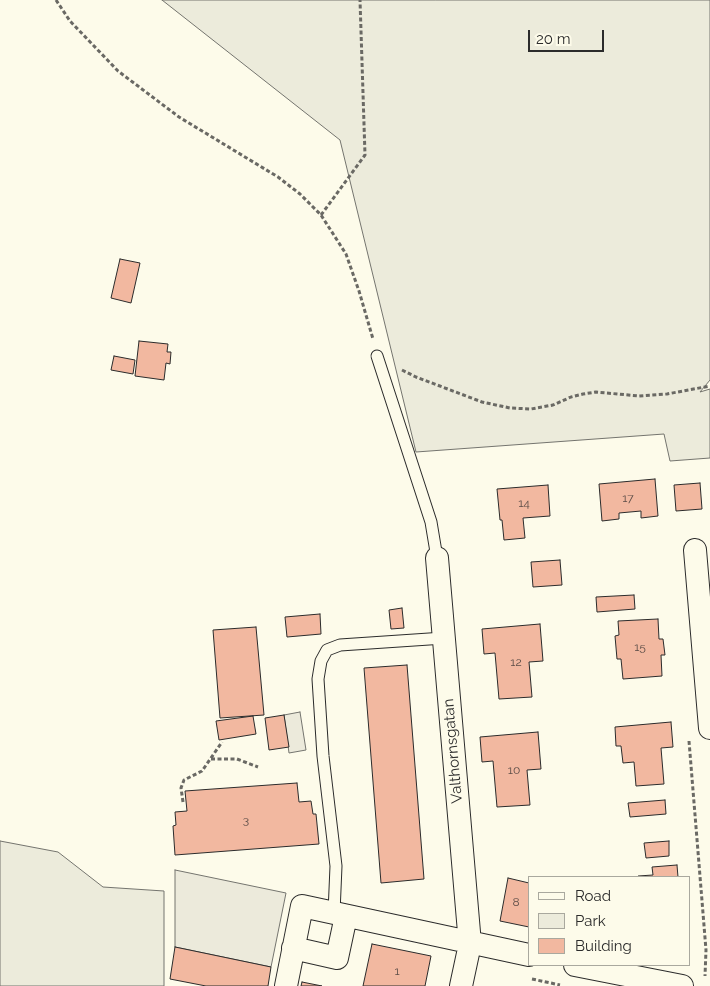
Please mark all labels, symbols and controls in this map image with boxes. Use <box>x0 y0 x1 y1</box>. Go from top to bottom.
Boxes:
scale bar <box>530 20 606 52</box>
text: 20 m <box>536 30 571 48</box>
house number: 17 <box>622 491 634 505</box>
house number: 14 <box>518 496 530 510</box>
house number: 15 <box>634 640 646 654</box>
house number: 12 <box>510 655 522 669</box>
street label: Valthornsgatan <box>439 698 467 804</box>
house number: 10 <box>508 763 520 777</box>
house number: 3 <box>243 813 249 827</box>
legend <box>528 876 690 966</box>
text: Road <box>575 887 611 905</box>
house number: 8 <box>512 895 520 909</box>
text: Park <box>575 912 606 930</box>
text: Building <box>575 937 632 955</box>
house number: 1 <box>394 964 400 978</box>

